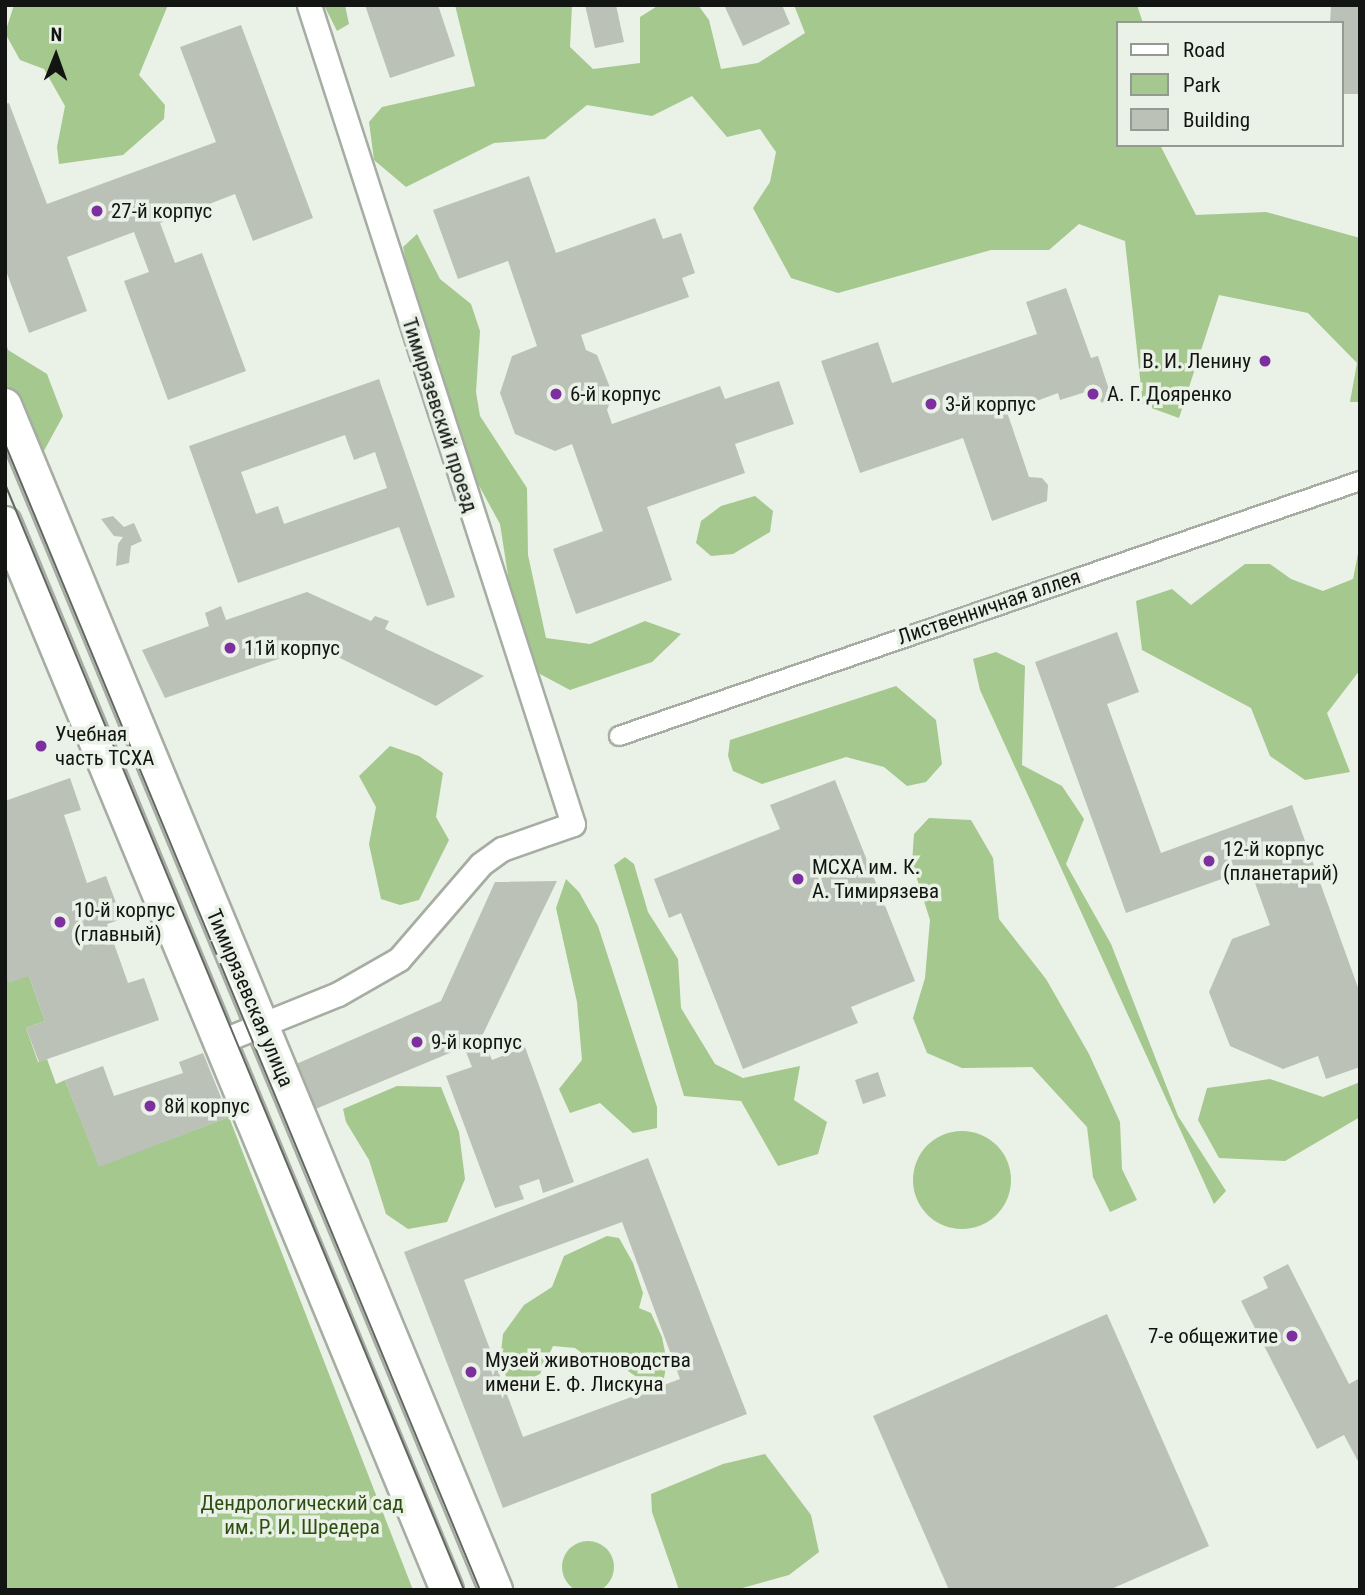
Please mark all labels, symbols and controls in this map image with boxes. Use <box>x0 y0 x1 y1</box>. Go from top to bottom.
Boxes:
north arrow <box>21 21 91 91</box>
legend <box>1116 21 1344 147</box>
text: N <box>50 23 62 46</box>
text: Road <box>1183 38 1225 62</box>
text: Park <box>1183 73 1220 97</box>
text: Building <box>1183 108 1250 132</box>
place label: 27-й корпус <box>111 198 212 224</box>
marker: 27-й корпус <box>89 203 105 219</box>
street label: Тимирязевский проезд <box>397 315 483 515</box>
place label: В. И. Ленину <box>1142 348 1251 374</box>
marker: В. И. Ленину <box>1257 353 1273 369</box>
place label: 6-й корпус <box>570 381 661 407</box>
place label: А. Г. Дояренко <box>1107 381 1232 407</box>
marker: 6-й корпус <box>548 386 564 402</box>
marker: А. Г. Дояренко <box>1085 386 1101 402</box>
place label: 3-й корпус <box>945 391 1036 417</box>
marker: 3-й корпус <box>923 396 939 412</box>
street label: Лиственничная аллея <box>894 564 1084 650</box>
place label: 11й корпус <box>244 635 340 661</box>
marker: 11й корпус <box>222 640 238 656</box>
place label: Учебная часть ТСХА <box>55 721 155 771</box>
marker: Учебная часть ТСХА <box>33 738 49 754</box>
place label: 12-й корпус (планетарий) <box>1223 836 1339 886</box>
marker: 12-й корпус (планетарий) <box>1201 853 1217 869</box>
place label: МСХА им. К. А. Тимирязева <box>812 854 940 904</box>
marker: МСХА им. К. А. Тимирязева <box>790 871 806 887</box>
place label: 10-й корпус (главный) <box>74 897 175 947</box>
street label: Тимирязевская улица <box>201 905 299 1091</box>
marker: 10-й корпус (главный) <box>52 914 68 930</box>
place label: 9-й корпус <box>431 1029 522 1055</box>
marker: 9-й корпус <box>409 1034 425 1050</box>
place label: 8й корпус <box>164 1093 250 1119</box>
marker: 8й корпус <box>142 1098 158 1114</box>
place label: 7-е общежитие <box>1148 1323 1278 1349</box>
marker: 7-е общежитие <box>1284 1328 1300 1344</box>
place label: Музей животноводства имени Е. Ф. Лискуна <box>485 1347 691 1397</box>
marker: Музей животноводства имени Е. Ф. Лискуна <box>463 1364 479 1380</box>
park label: Дендрологический сад им. Р. И. Шредера <box>200 1490 404 1540</box>

